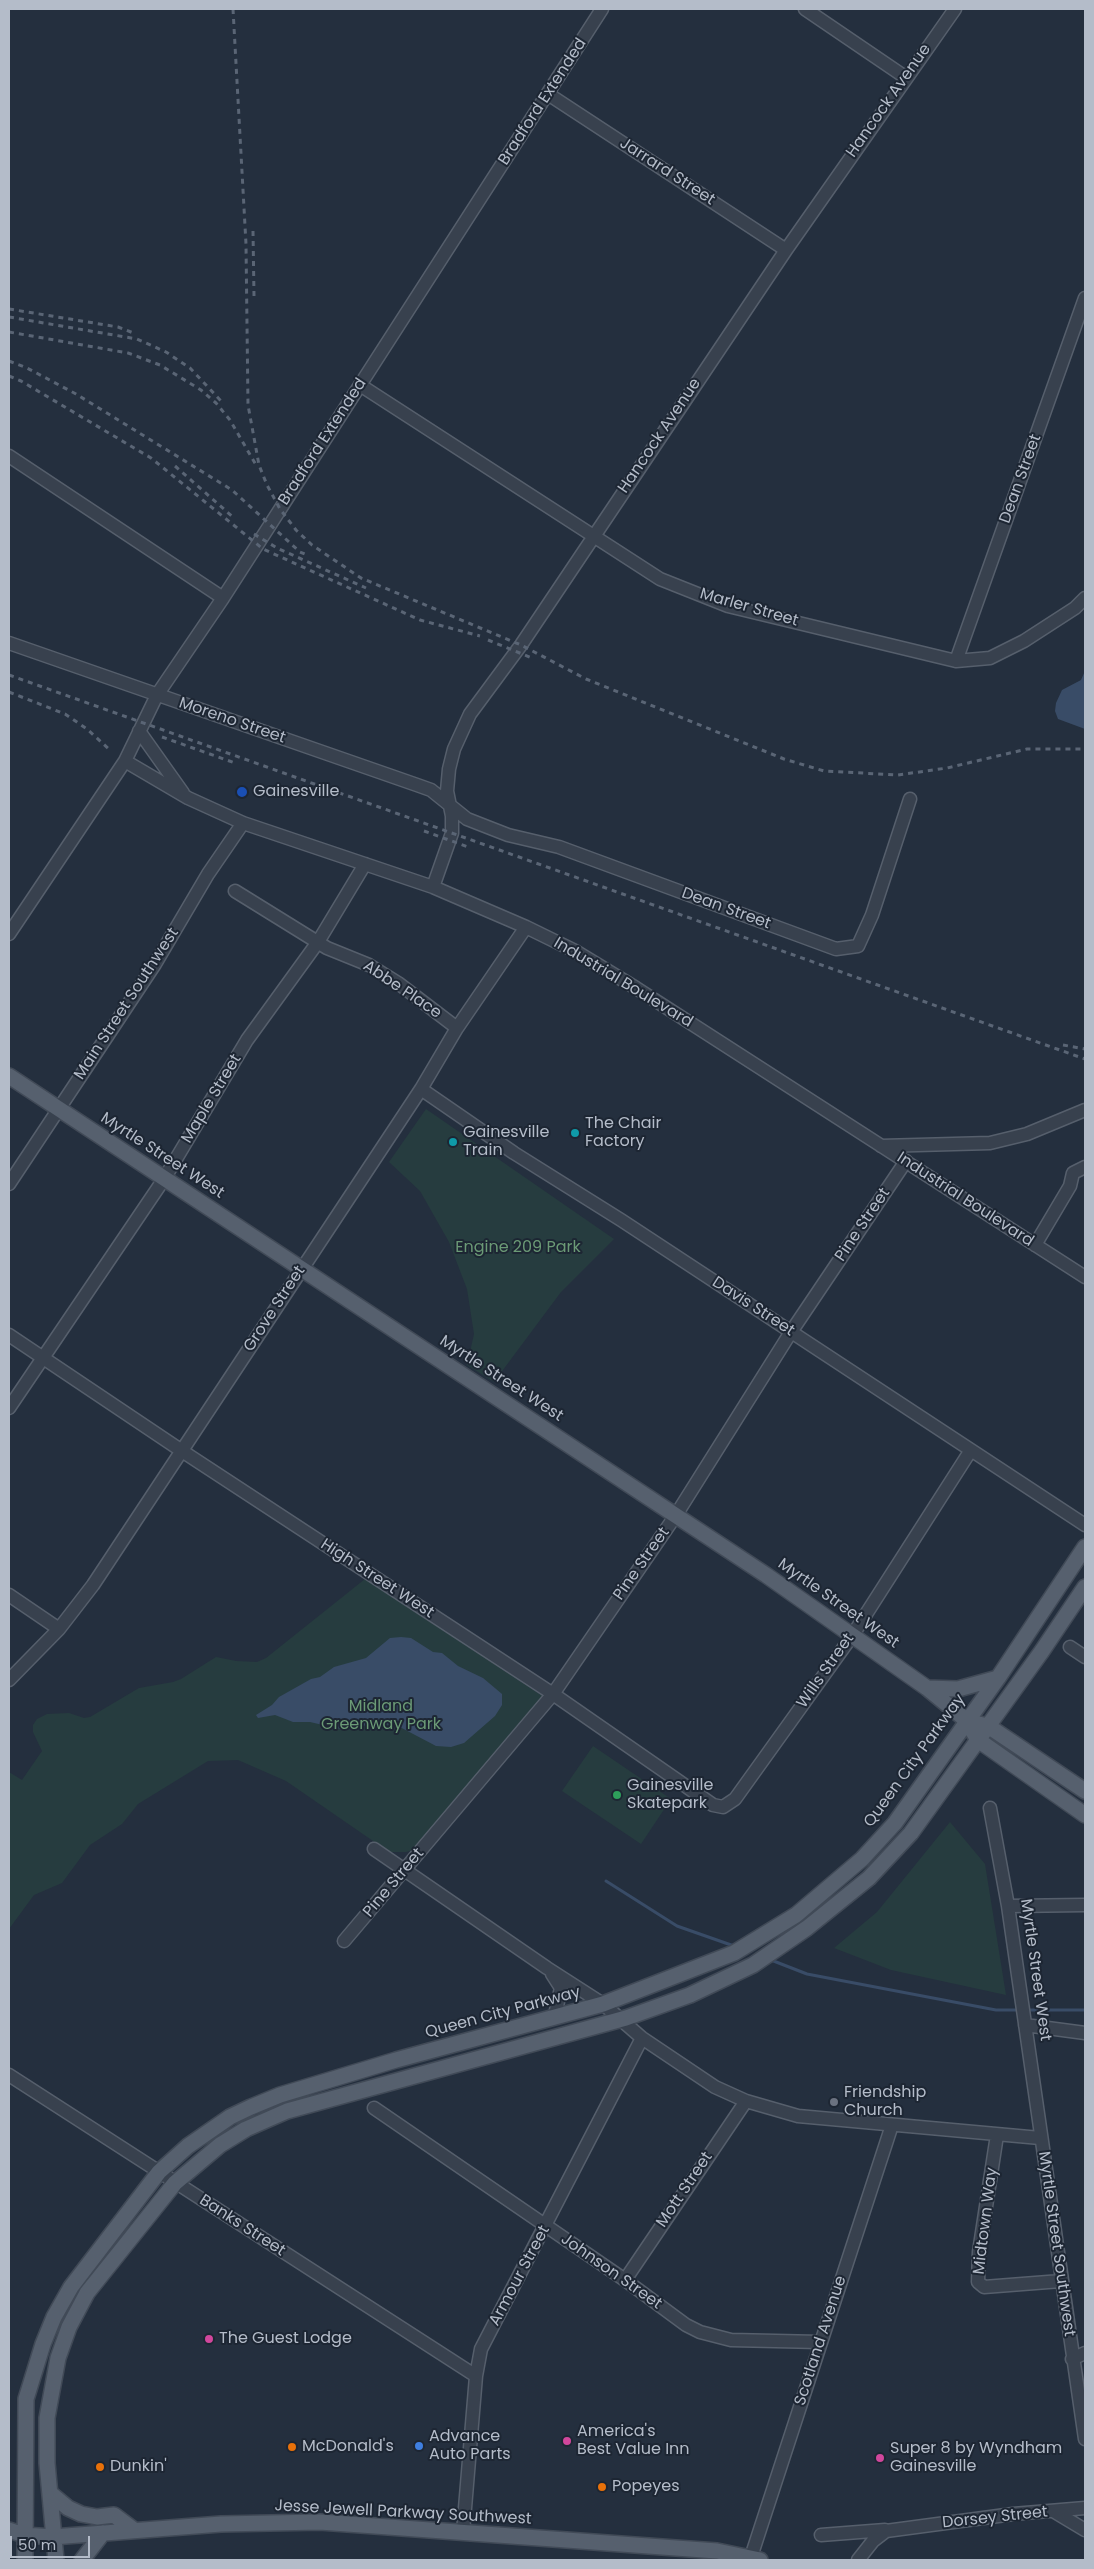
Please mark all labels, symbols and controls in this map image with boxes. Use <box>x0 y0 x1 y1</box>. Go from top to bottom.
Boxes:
street label: Bradford Extended <box>495 35 591 169</box>
street label: Hancock Avenue <box>843 40 935 162</box>
street label: Jarrard Street <box>616 134 718 210</box>
street label: Bradford Extended <box>275 375 371 509</box>
street label: Hancock Avenue <box>614 375 706 497</box>
street label: Dean Street <box>996 432 1046 526</box>
street label: Marler Street <box>698 585 800 631</box>
street label: Moreno Street <box>176 694 288 748</box>
place label: Gainesville <box>253 782 339 802</box>
marker: Gainesville <box>235 785 249 799</box>
street label: Dean Street <box>679 884 773 934</box>
street label: Main Street Southwest <box>71 924 183 1084</box>
street label: Industrial Boulevard <box>550 934 696 1032</box>
street label: Abbe Place <box>359 957 445 1023</box>
street label: Maple Street <box>178 1051 246 1147</box>
street label: Myrtle Street West <box>97 1109 227 1203</box>
place label: The Chair Factory <box>585 1114 661 1152</box>
place label: Gainesville Train <box>463 1123 549 1161</box>
marker: The Chair Factory <box>569 1127 581 1139</box>
marker: Gainesville Train <box>447 1136 459 1148</box>
street label: Industrial Boulevard <box>893 1149 1037 1251</box>
street label: Pine Street <box>831 1185 895 1265</box>
park label: Engine 209 Park <box>455 1238 581 1258</box>
street label: Grove Street <box>240 1262 310 1356</box>
street label: Davis Street <box>708 1273 798 1341</box>
street label: Myrtle Street West <box>436 1332 566 1426</box>
street label: Pine Street <box>610 1524 674 1604</box>
street label: High Street West <box>317 1535 437 1623</box>
street label: Myrtle Street West <box>774 1555 902 1653</box>
street label: Wills Street <box>793 1630 859 1712</box>
street label: Queen City Parkway <box>860 1691 970 1831</box>
park label: Midland Greenway Park <box>321 1697 441 1735</box>
place label: Gainesville Skatepark <box>627 1776 713 1814</box>
marker: Gainesville Skatepark <box>611 1789 623 1801</box>
street label: Pine Street <box>359 1844 429 1922</box>
street label: Myrtle Street West <box>1016 1898 1054 2042</box>
street label: Queen City Parkway <box>423 1983 583 2043</box>
place label: Friendship Church <box>844 2083 926 2121</box>
marker: Friendship Church <box>828 2096 840 2108</box>
street label: Mott Street <box>653 2149 717 2231</box>
street label: Myrtle Street Southwest <box>1033 2150 1079 2338</box>
street label: Midtown Way <box>970 2166 1002 2276</box>
street label: Banks Street <box>195 2191 289 2261</box>
street label: Armour Street <box>486 2223 554 2329</box>
street label: Johnson Street <box>557 2230 665 2314</box>
street label: Scotland Avenue <box>791 2274 851 2408</box>
place label: The Guest Lodge <box>219 2329 352 2349</box>
marker: The Guest Lodge <box>203 2333 215 2345</box>
place label: America's Best Value Inn <box>577 2422 690 2460</box>
place label: Advance Auto Parts <box>429 2427 511 2465</box>
marker: America's Best Value Inn <box>561 2435 573 2447</box>
place label: McDonald's <box>302 2437 394 2457</box>
place label: Super 8 by Wyndham Gainesville <box>890 2439 1062 2477</box>
marker: Advance Auto Parts <box>413 2440 425 2452</box>
marker: McDonald's <box>286 2441 298 2453</box>
marker: Super 8 by Wyndham Gainesville <box>874 2452 886 2464</box>
place label: Dunkin' <box>110 2457 167 2477</box>
marker: Dunkin' <box>94 2461 106 2473</box>
place label: Popeyes <box>612 2477 680 2497</box>
marker: Popeyes <box>596 2481 608 2493</box>
street label: Jesse Jewell Parkway Southwest <box>274 2497 532 2529</box>
street label: Dorsey Street <box>941 2503 1049 2533</box>
scale bar <box>12 2526 92 2558</box>
text: 50 m <box>18 2534 56 2555</box>

